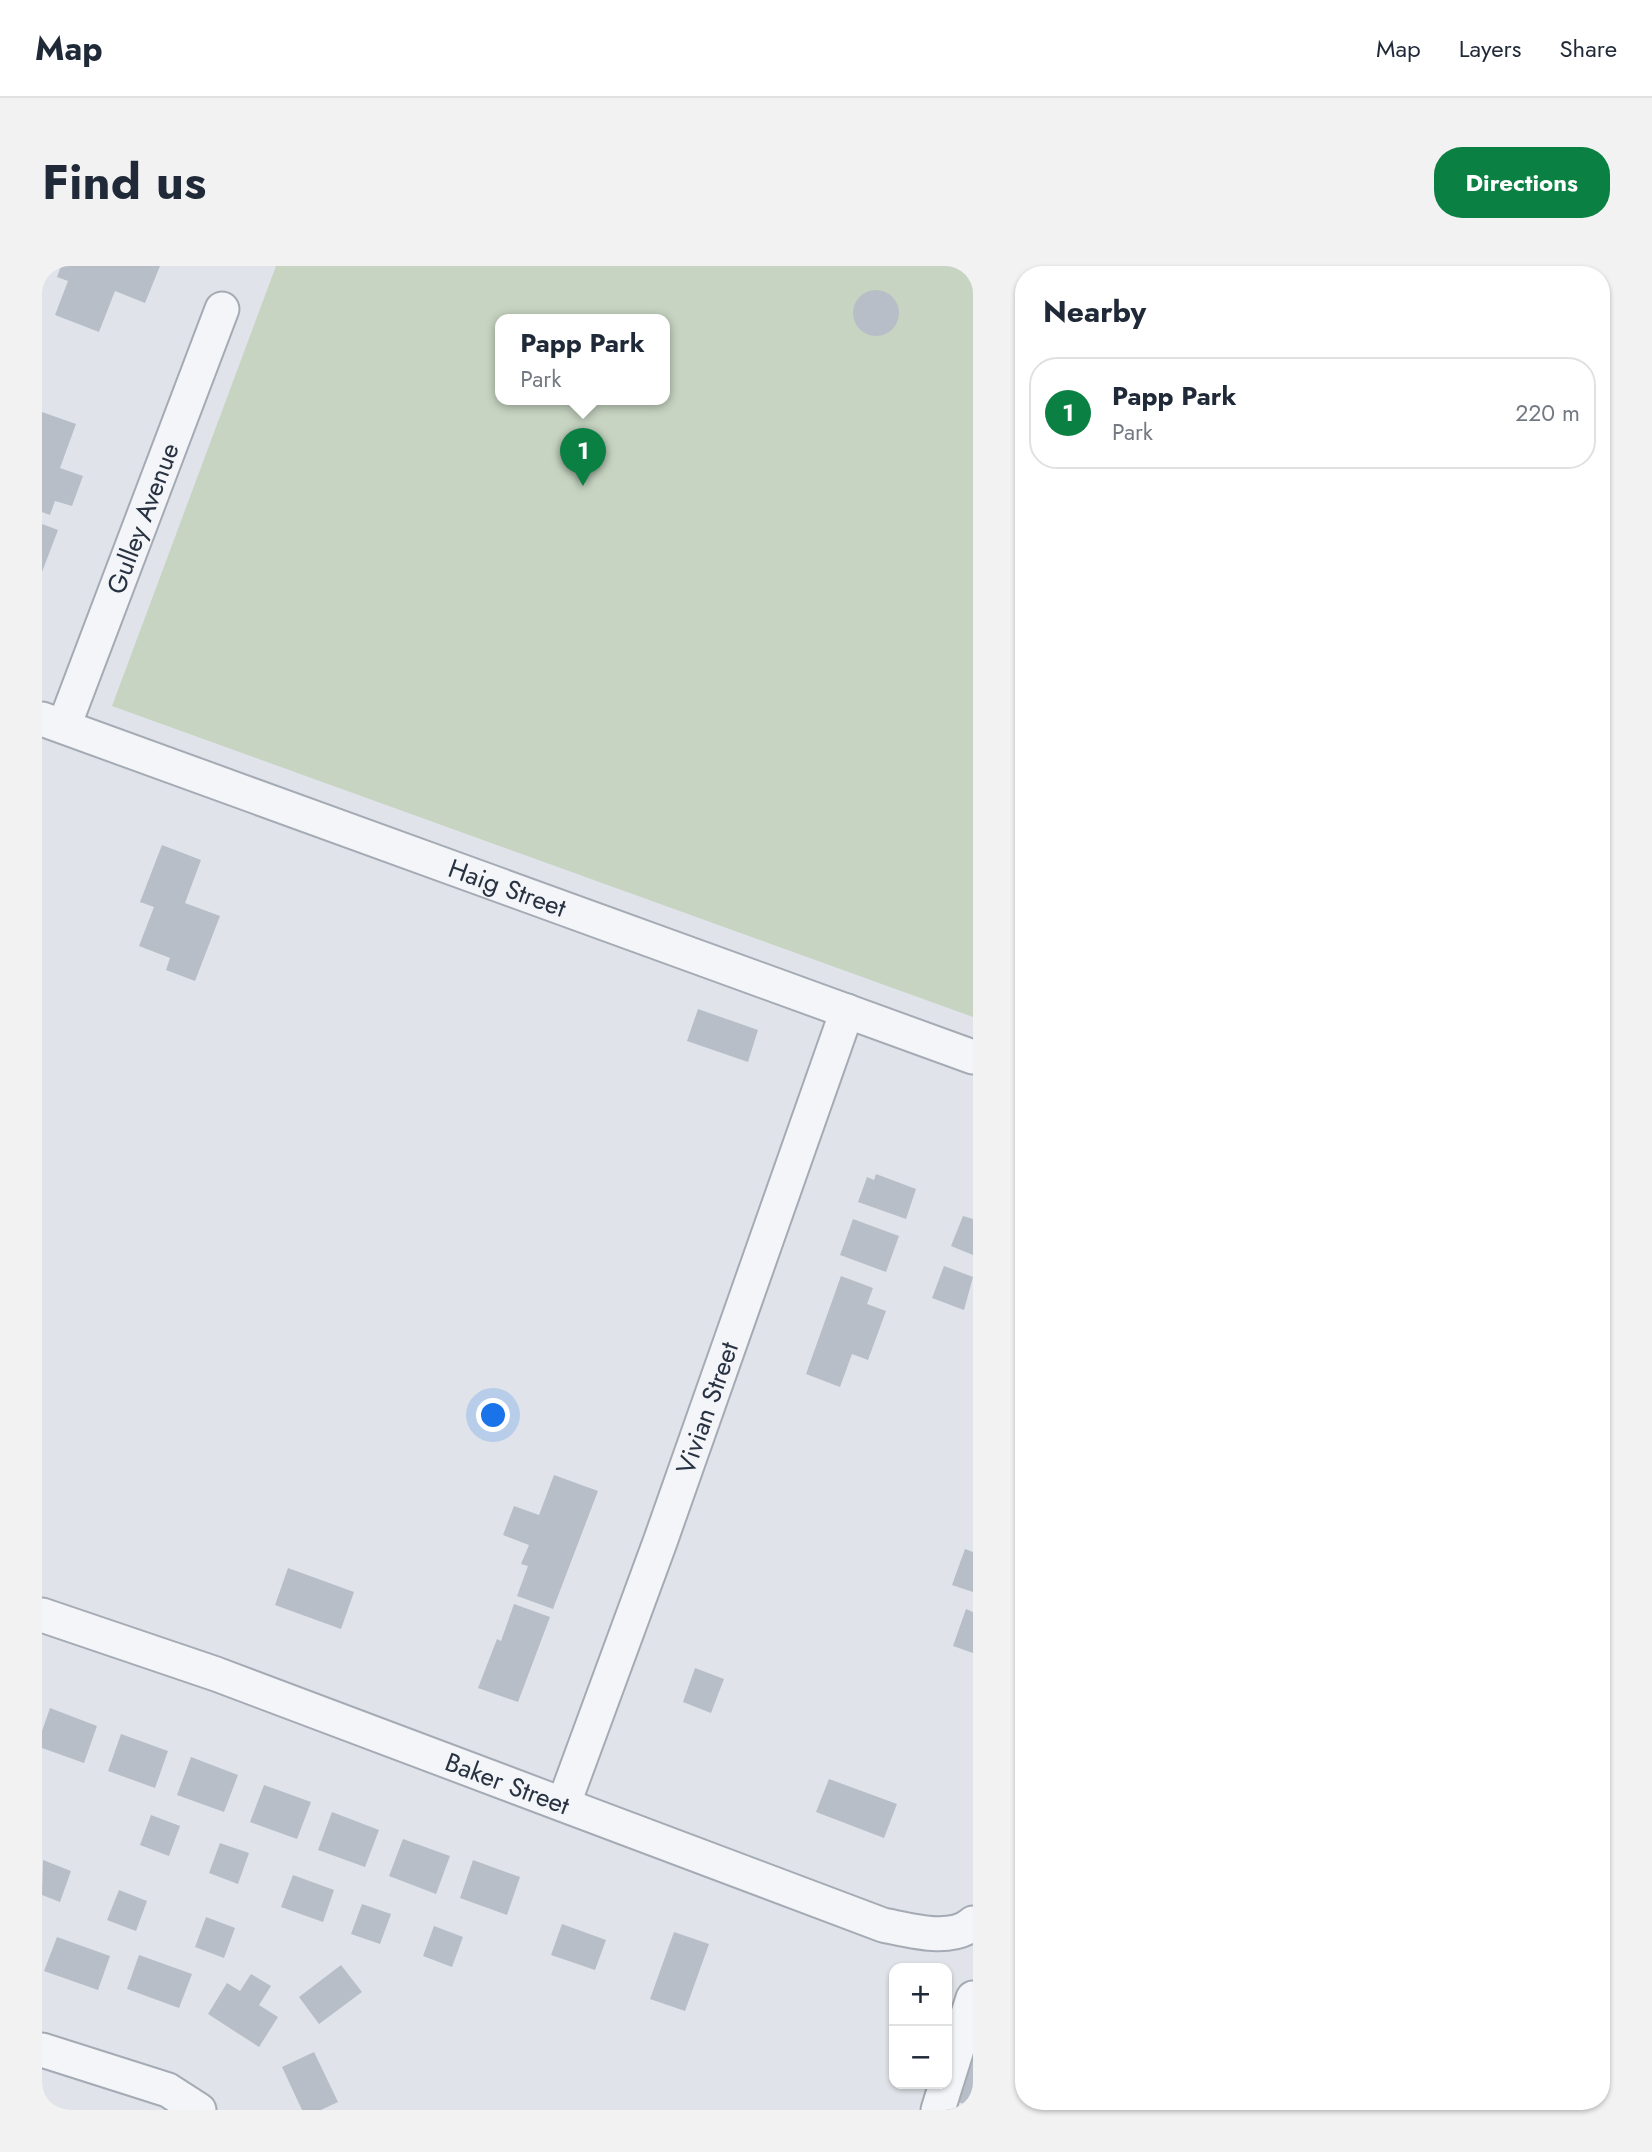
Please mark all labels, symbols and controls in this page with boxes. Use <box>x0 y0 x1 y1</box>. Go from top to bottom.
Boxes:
text: Map <box>35 25 103 72</box>
text: Map <box>1376 31 1421 66</box>
text: Layers <box>1459 31 1521 66</box>
text: Share <box>1559 31 1617 66</box>
text: Find us <box>42 147 206 217</box>
button: Directions <box>1434 147 1610 218</box>
text: Nearby <box>1043 290 1146 333</box>
popup <box>495 314 670 405</box>
text: Papp Park <box>520 324 645 362</box>
text: Park <box>520 362 561 396</box>
text: Papp Park <box>1112 377 1236 415</box>
text: 1 <box>1062 396 1074 430</box>
text: 220 m <box>1515 396 1580 430</box>
text: Park <box>1112 415 1153 449</box>
pin: 1 <box>560 428 606 486</box>
street label: Gulley Avenue <box>97 437 189 600</box>
street label: Haig Street <box>443 849 572 927</box>
street label: Vivian Street <box>666 1336 748 1480</box>
your location <box>476 1398 510 1432</box>
street label: Baker Street <box>440 1743 576 1825</box>
map controls <box>889 1963 952 2089</box>
button: + <box>889 1963 952 2026</box>
button: − <box>889 2026 952 2089</box>

